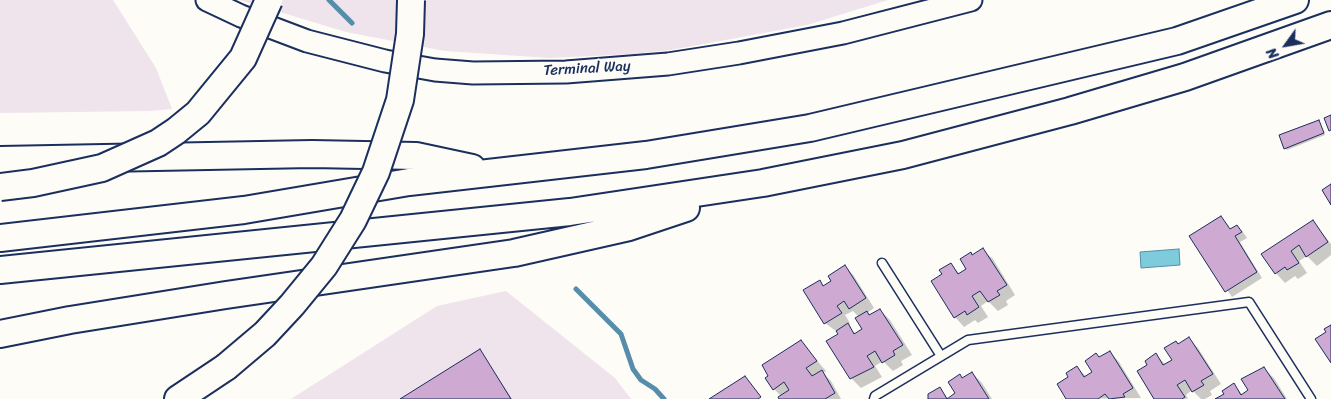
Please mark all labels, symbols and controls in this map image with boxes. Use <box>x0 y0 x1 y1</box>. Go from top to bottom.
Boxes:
north arrow <box>1261 20 1311 70</box>
text: N <box>1260 42 1286 64</box>
street label: Terminal Way <box>543 58 631 80</box>

